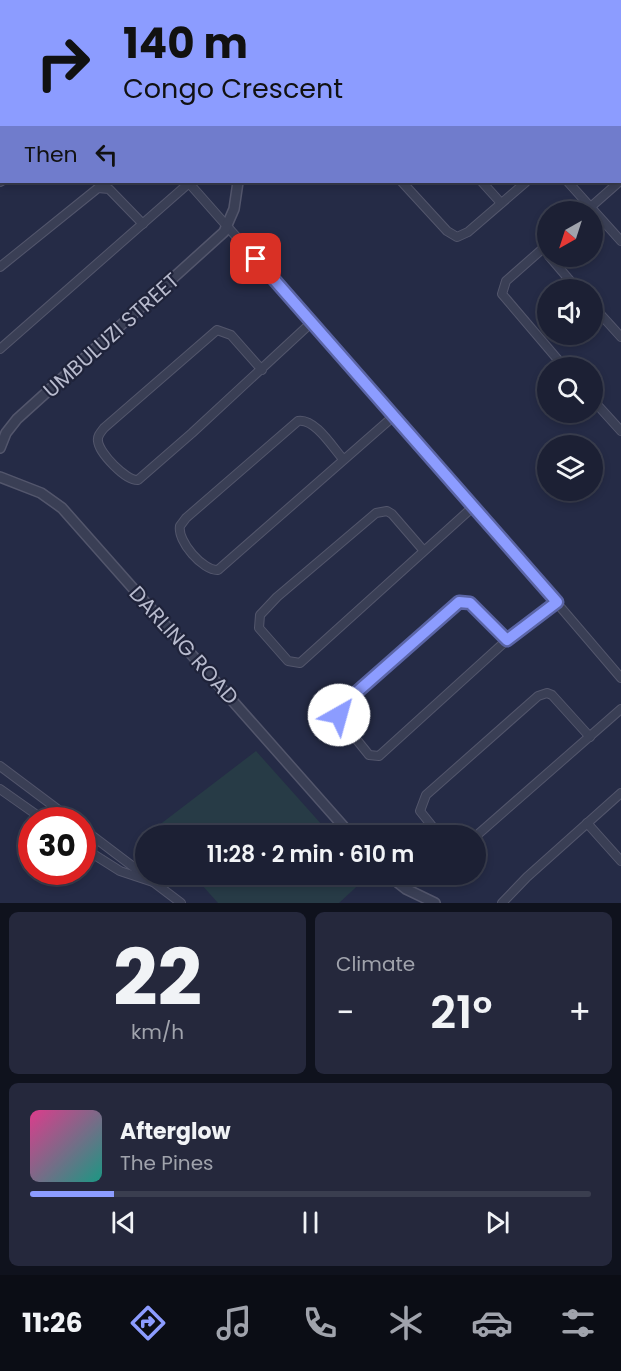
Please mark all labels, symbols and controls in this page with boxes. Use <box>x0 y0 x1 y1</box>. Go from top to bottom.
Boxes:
text: 140 m <box>123 14 248 73</box>
icon: right <box>24 24 102 102</box>
text: Congo Crescent <box>123 70 343 107</box>
icon: left <box>90 138 123 171</box>
text: Then <box>24 139 78 170</box>
north arrow <box>537 201 603 267</box>
map controls <box>537 201 603 501</box>
pin <box>230 233 281 284</box>
icon: arrive <box>239 242 272 275</box>
street label: UMBULUZI STREET <box>37 266 185 404</box>
button: sound <box>537 279 603 345</box>
button: search <box>537 357 603 423</box>
button: layers <box>537 435 603 501</box>
street label: DARLING ROAD <box>123 579 245 711</box>
position arrow <box>307 683 371 747</box>
speed limit sign: 30 <box>18 807 96 885</box>
text: 11:28 · 2 min · 610 m <box>207 839 414 870</box>
text: 22 <box>113 923 202 1032</box>
text: Climate <box>336 950 415 978</box>
text: 21° <box>430 981 492 1044</box>
text: − <box>336 989 354 1036</box>
text: + <box>568 989 591 1036</box>
text: km/h <box>131 1018 184 1046</box>
text: Afterglow <box>120 1116 231 1147</box>
text: The Pines <box>120 1149 214 1177</box>
icon: previous <box>107 1206 140 1239</box>
icon: pause <box>294 1206 327 1239</box>
icon: next <box>481 1206 514 1239</box>
icon: directions <box>127 1302 169 1344</box>
icon: music <box>213 1302 255 1344</box>
icon: phone <box>299 1302 341 1344</box>
icon: climate <box>385 1302 427 1344</box>
icon: car <box>471 1302 513 1344</box>
icon: filters <box>557 1302 599 1344</box>
text: 11:26 <box>22 1304 83 1341</box>

